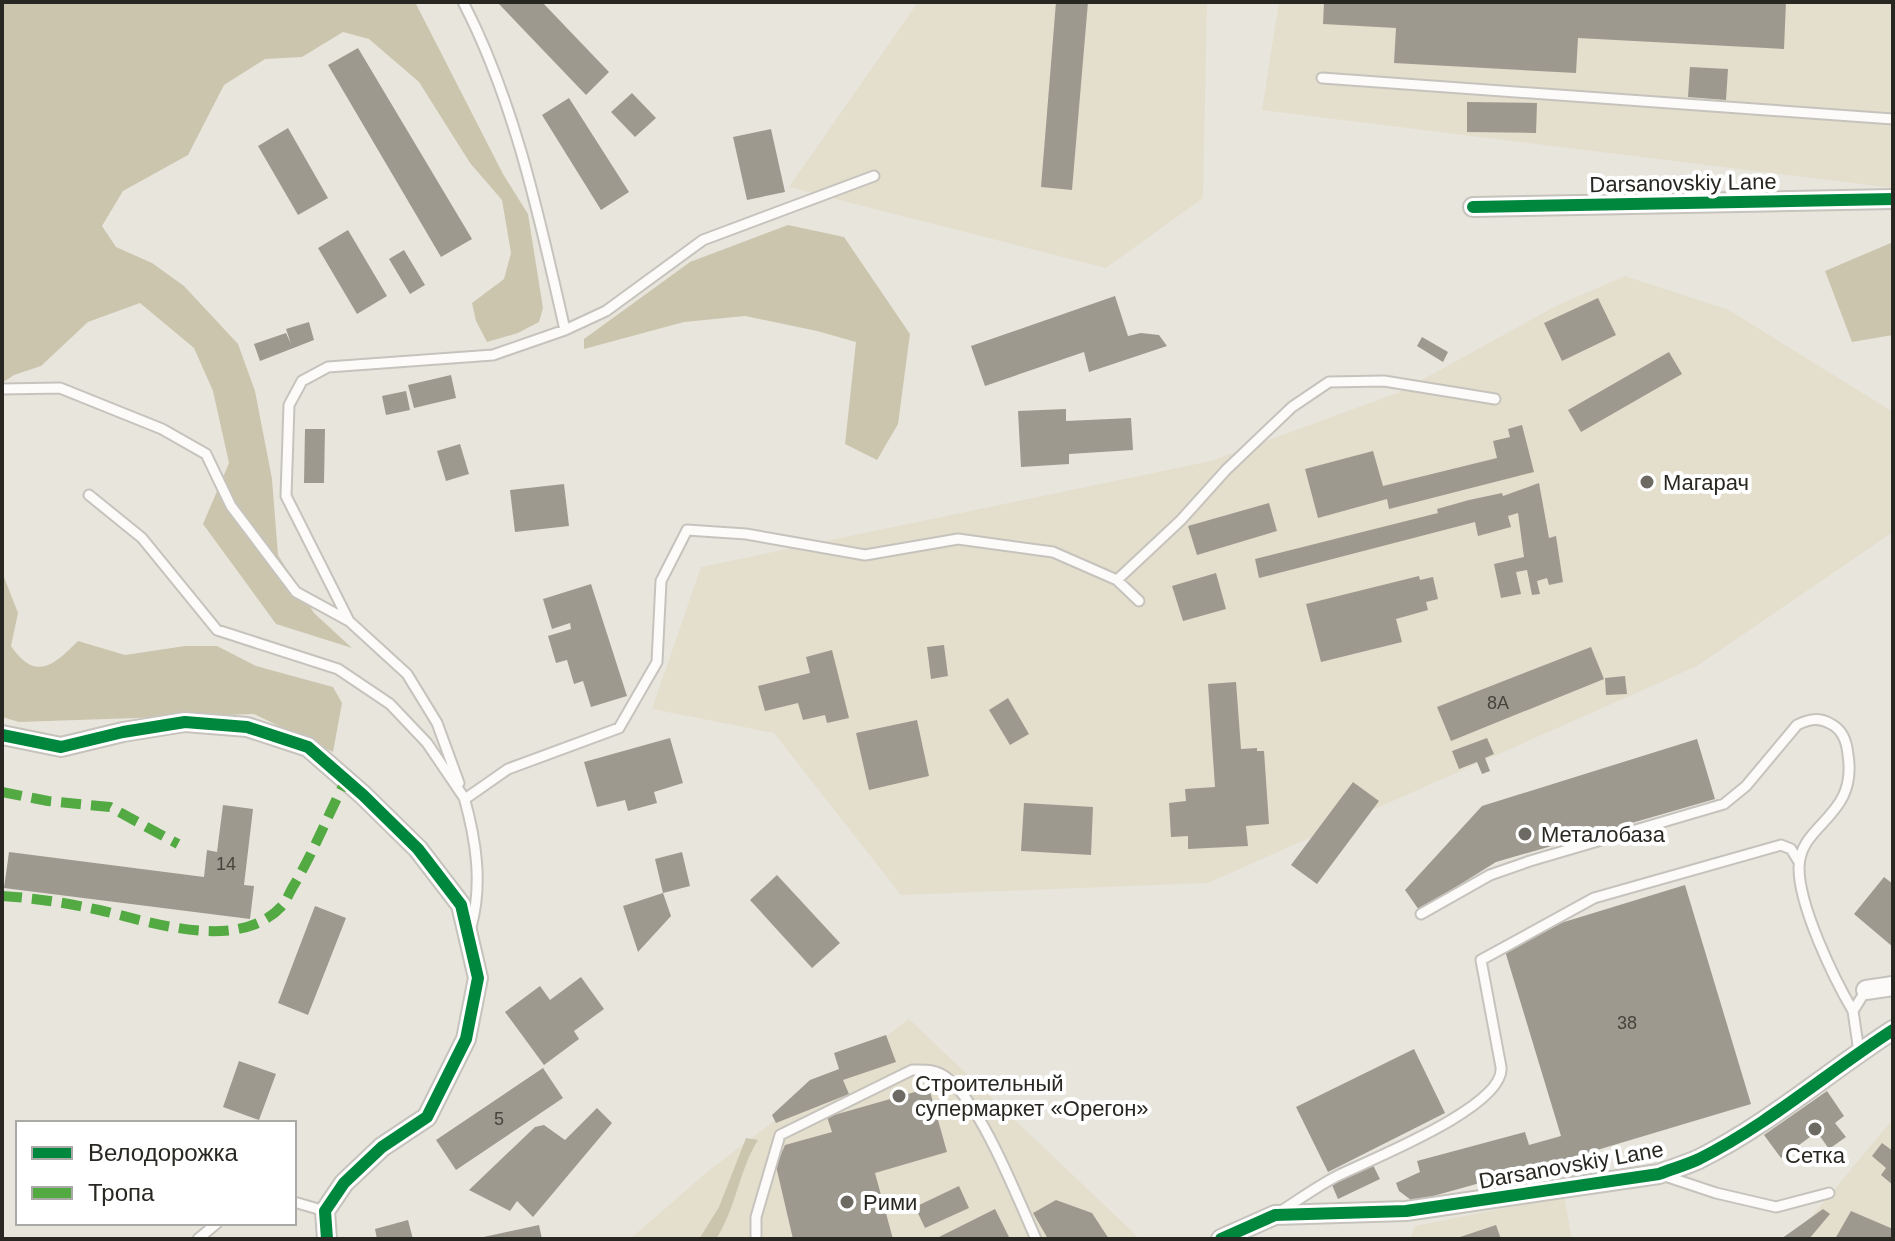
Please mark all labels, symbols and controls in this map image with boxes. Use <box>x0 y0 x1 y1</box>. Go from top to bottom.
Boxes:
street label: Darsanovskiy Lane <box>1589 169 1777 197</box>
place label: Магарач <box>1663 470 1749 495</box>
marker: Магарач <box>1638 473 1656 491</box>
house number: 8А <box>1487 693 1509 713</box>
place label: Металобаза <box>1541 822 1666 847</box>
marker: Металобаза <box>1516 825 1534 843</box>
house number: 14 <box>216 854 236 874</box>
house number: 38 <box>1617 1013 1637 1033</box>
place label: Строительный супермаркет «Орегон» <box>915 1071 1149 1121</box>
marker: Строительный супермаркет «Орегон» <box>890 1087 908 1105</box>
house number: 5 <box>494 1109 504 1129</box>
marker: Сетка <box>1806 1120 1824 1138</box>
legend <box>16 1121 296 1225</box>
street label: Darsanovskiy Lane <box>1477 1136 1665 1194</box>
text: Велодорожка <box>88 1139 239 1166</box>
place label: Сетка <box>1785 1143 1846 1168</box>
text: Тропа <box>88 1179 155 1206</box>
place label: Рими <box>863 1190 917 1215</box>
marker: Рими <box>838 1193 856 1211</box>

